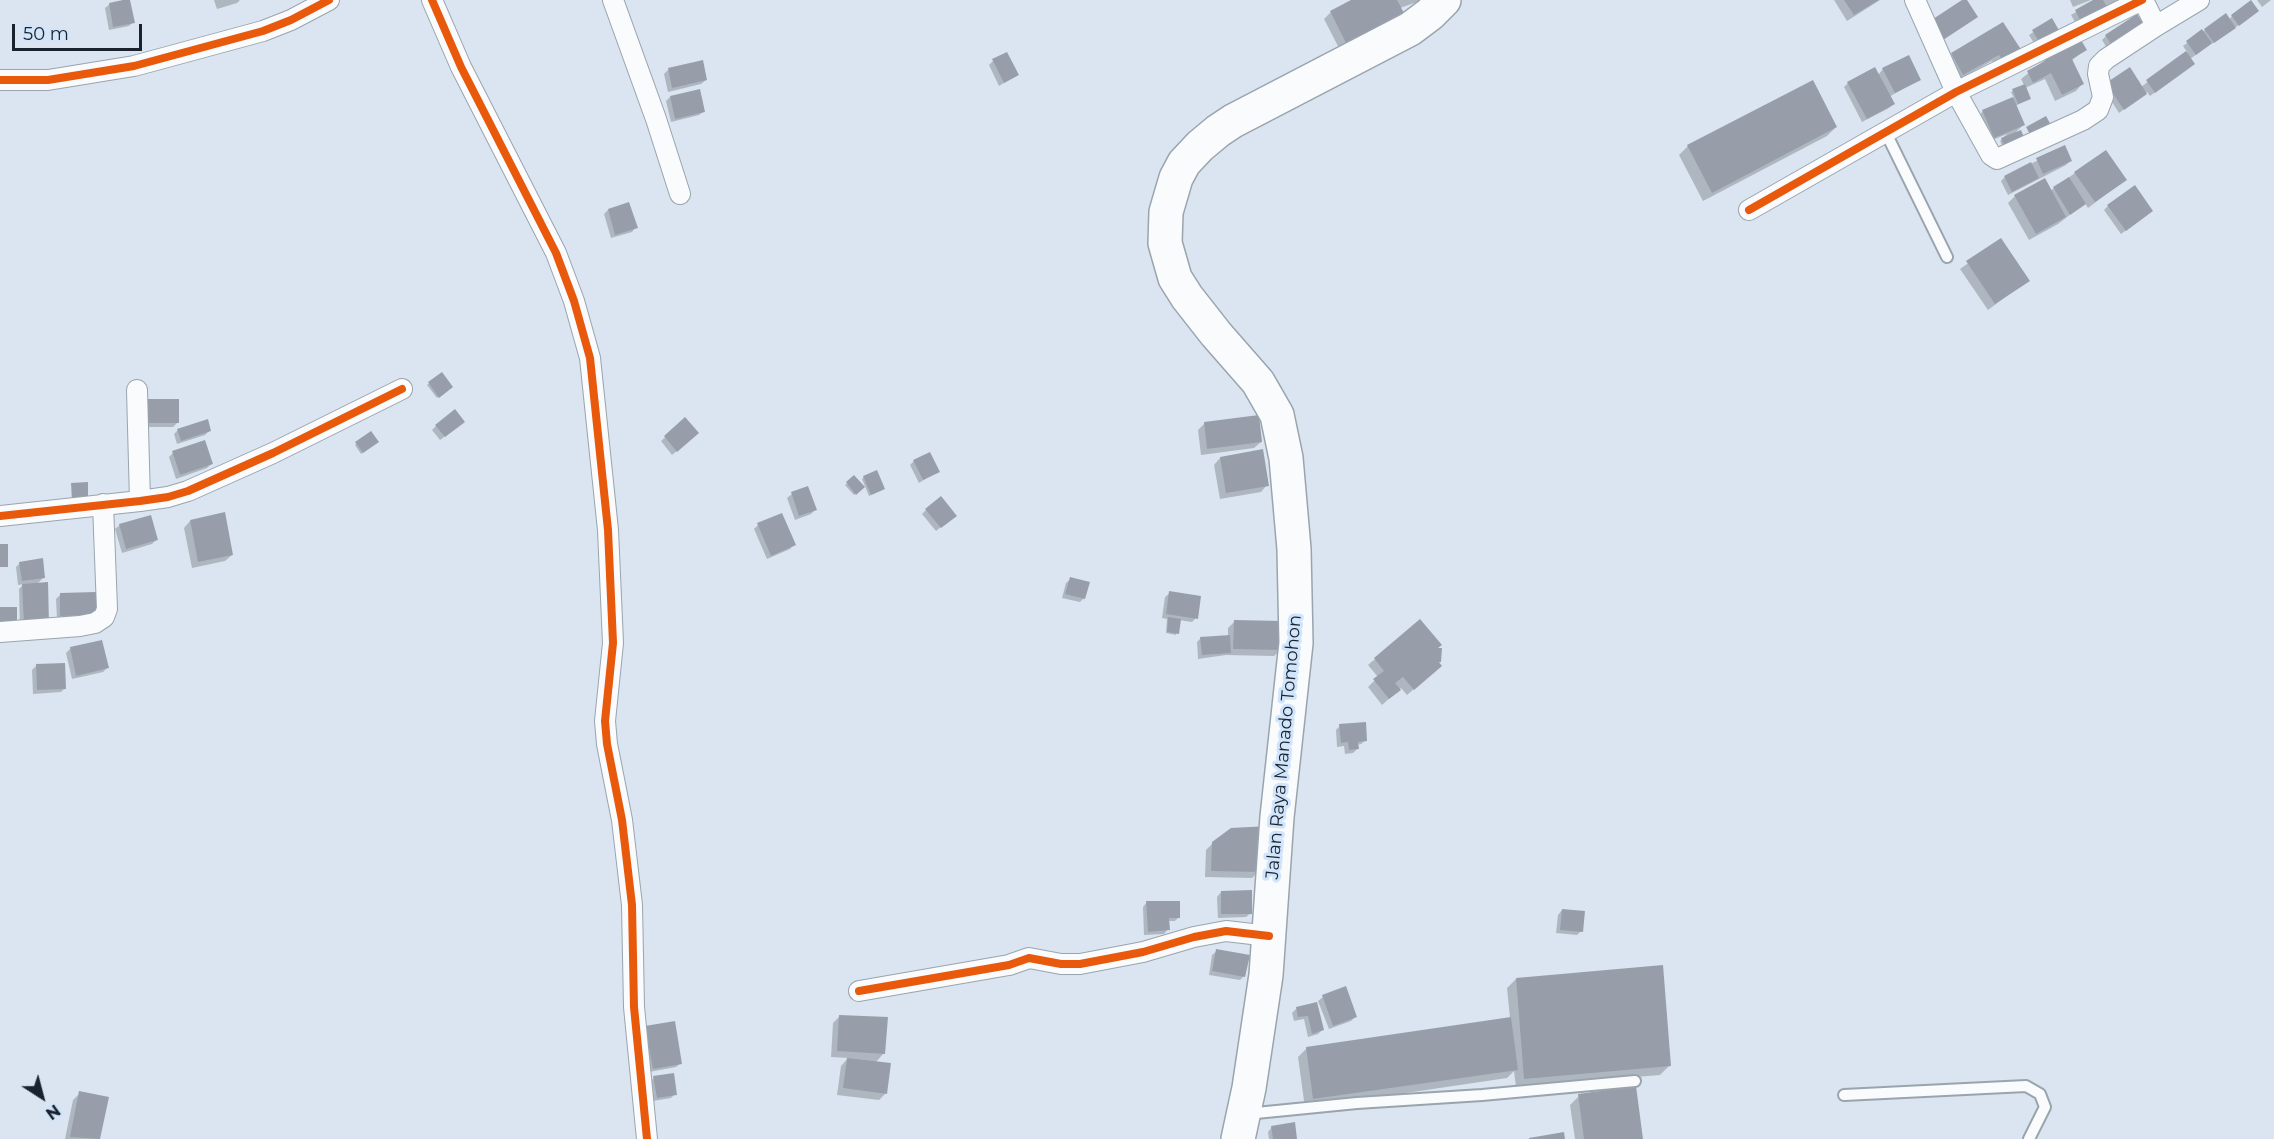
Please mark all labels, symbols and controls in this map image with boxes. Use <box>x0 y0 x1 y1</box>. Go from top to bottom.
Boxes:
scale bar <box>15 12 146 50</box>
text: 50 m <box>23 23 69 45</box>
street label: Jalan Raya Manado Tomohon <box>1262 614 1306 880</box>
north arrow <box>12 1067 72 1127</box>
text: N <box>42 1100 64 1123</box>

